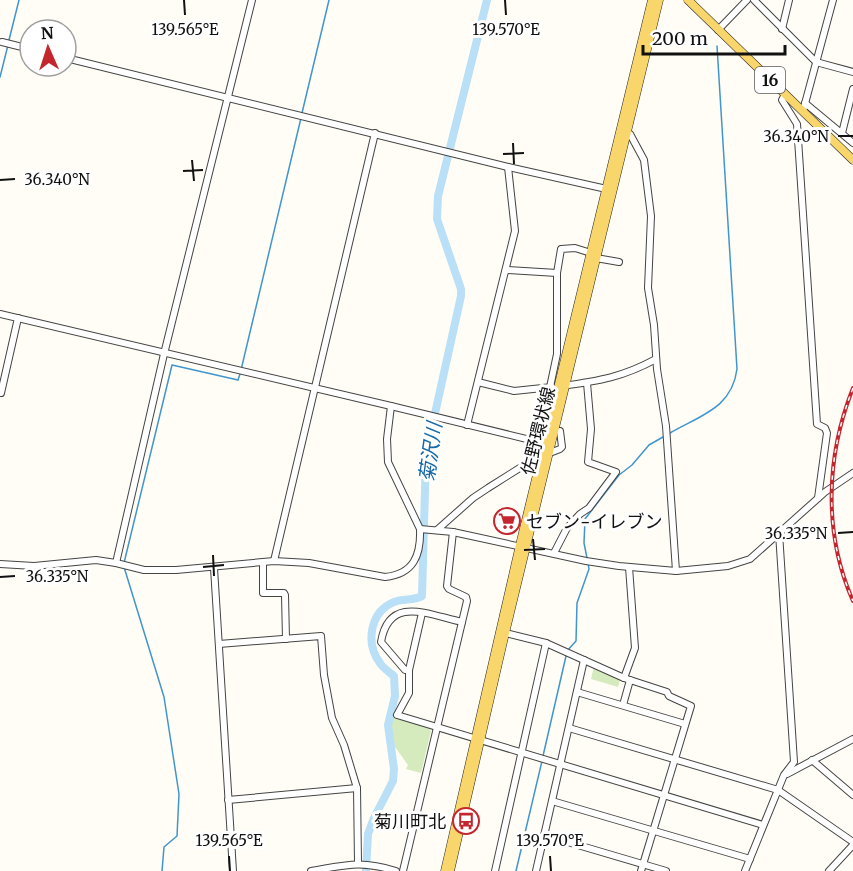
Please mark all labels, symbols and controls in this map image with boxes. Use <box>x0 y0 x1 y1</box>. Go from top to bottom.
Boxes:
north arrow <box>18 18 78 78</box>
scale bar <box>643 18 786 56</box>
text: 139.565°E <box>152 20 219 39</box>
text: 139.570°E <box>472 20 540 39</box>
text: N <box>40 23 54 43</box>
text: 200 m <box>652 27 708 50</box>
road number: 16 <box>755 67 785 93</box>
text: 36.340°N <box>763 127 829 146</box>
text: 36.340°N <box>24 170 90 189</box>
street label: 佐野環状線 <box>516 385 560 477</box>
water label: 菊沢川 <box>413 419 447 483</box>
supermarket icon: セブン-イレブン <box>492 506 522 536</box>
place label: セブン-イレブン <box>526 510 662 533</box>
text: 36.335°N <box>765 524 828 543</box>
text: 36.335°N <box>26 567 89 586</box>
bus stop icon: 菊川町北 <box>451 806 481 836</box>
place label: 菊川町北 <box>374 810 446 833</box>
text: 139.565°E <box>196 831 263 850</box>
text: 139.570°E <box>516 831 584 850</box>

